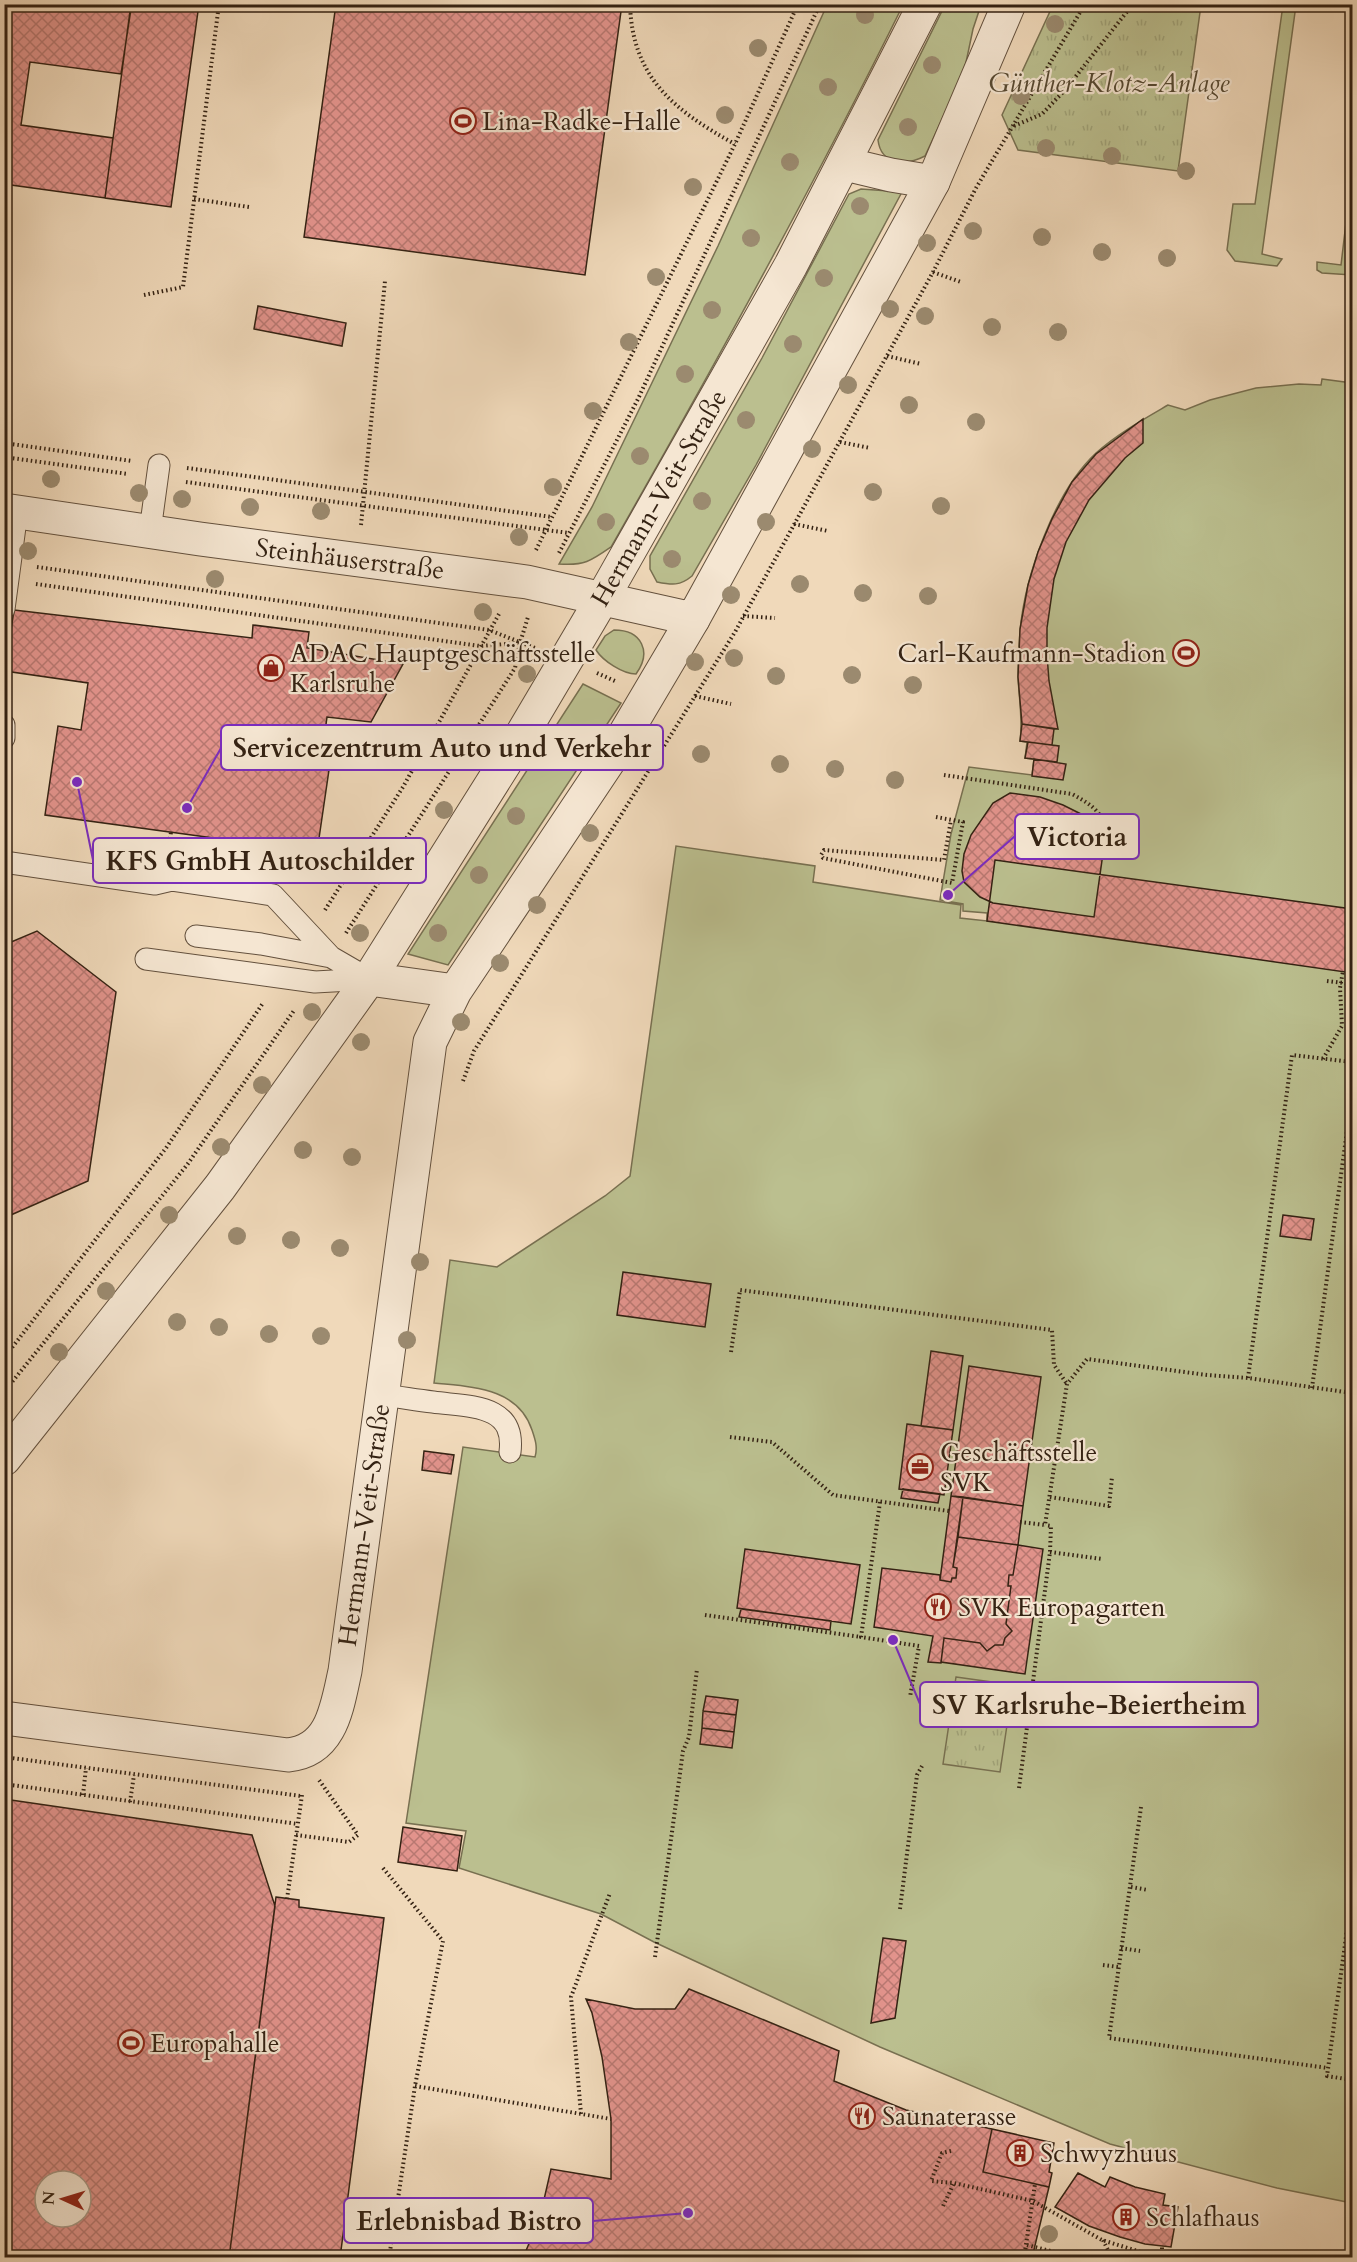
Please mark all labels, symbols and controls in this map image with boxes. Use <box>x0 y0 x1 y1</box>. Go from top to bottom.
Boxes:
park label: Günther-Klotz-Anlage <box>988 66 1231 101</box>
place label: Lina-Radke-Halle <box>482 104 681 139</box>
sports icon: Lina-Radke-Halle <box>448 106 478 136</box>
street label: Hermann-Veit-Straße <box>583 383 735 613</box>
street label: Steinhäuserstraße <box>254 530 446 588</box>
place label: ADAC Hauptgeschäftsstelle Karlsruhe <box>290 636 596 701</box>
place label: Carl-Kaufmann-Stadion <box>898 636 1166 671</box>
sports icon: Carl-Kaufmann-Stadion <box>1171 638 1201 668</box>
shop icon: ADAC Hauptgeschäftsstelle Karlsruhe <box>256 653 286 683</box>
callout: Servicezentrum Auto und Verkehr <box>221 725 663 770</box>
text: Servicezentrum Auto und Verkehr <box>233 730 651 767</box>
callout: Victoria <box>1015 814 1139 859</box>
text: Victoria <box>1027 819 1128 856</box>
callout: KFS GmbH Autoschilder <box>93 838 426 883</box>
text: KFS GmbH Autoschilder <box>106 843 415 880</box>
street label: Hermann-Veit-Straße <box>330 1401 398 1649</box>
place label: Geschäftsstelle SVK <box>940 1435 1097 1500</box>
office icon: Geschäftsstelle SVK <box>905 1452 935 1482</box>
place label: SVK Europagarten <box>958 1590 1166 1625</box>
restaurant icon: SVK Europagarten <box>923 1592 953 1622</box>
callout: SV Karlsruhe-Beiertheim <box>920 1682 1258 1727</box>
text: SV Karlsruhe-Beiertheim <box>932 1687 1246 1724</box>
place label: Europahalle <box>150 2026 279 2061</box>
sports icon: Europahalle <box>116 2028 146 2058</box>
place label: Saunaterasse <box>882 2099 1016 2134</box>
restaurant icon: Saunaterasse <box>847 2101 877 2131</box>
place label: Schwyzhuus <box>1040 2136 1177 2171</box>
building icon: Schwyzhuus <box>1005 2138 1035 2168</box>
north arrow <box>33 2169 93 2229</box>
text: N <box>38 2190 60 2206</box>
callout: Erlebnisbad Bistro <box>344 2198 593 2243</box>
place label: Schlafhaus <box>1146 2200 1259 2235</box>
building icon: Schlafhaus <box>1111 2202 1141 2232</box>
text: Erlebnisbad Bistro <box>356 2203 582 2240</box>

